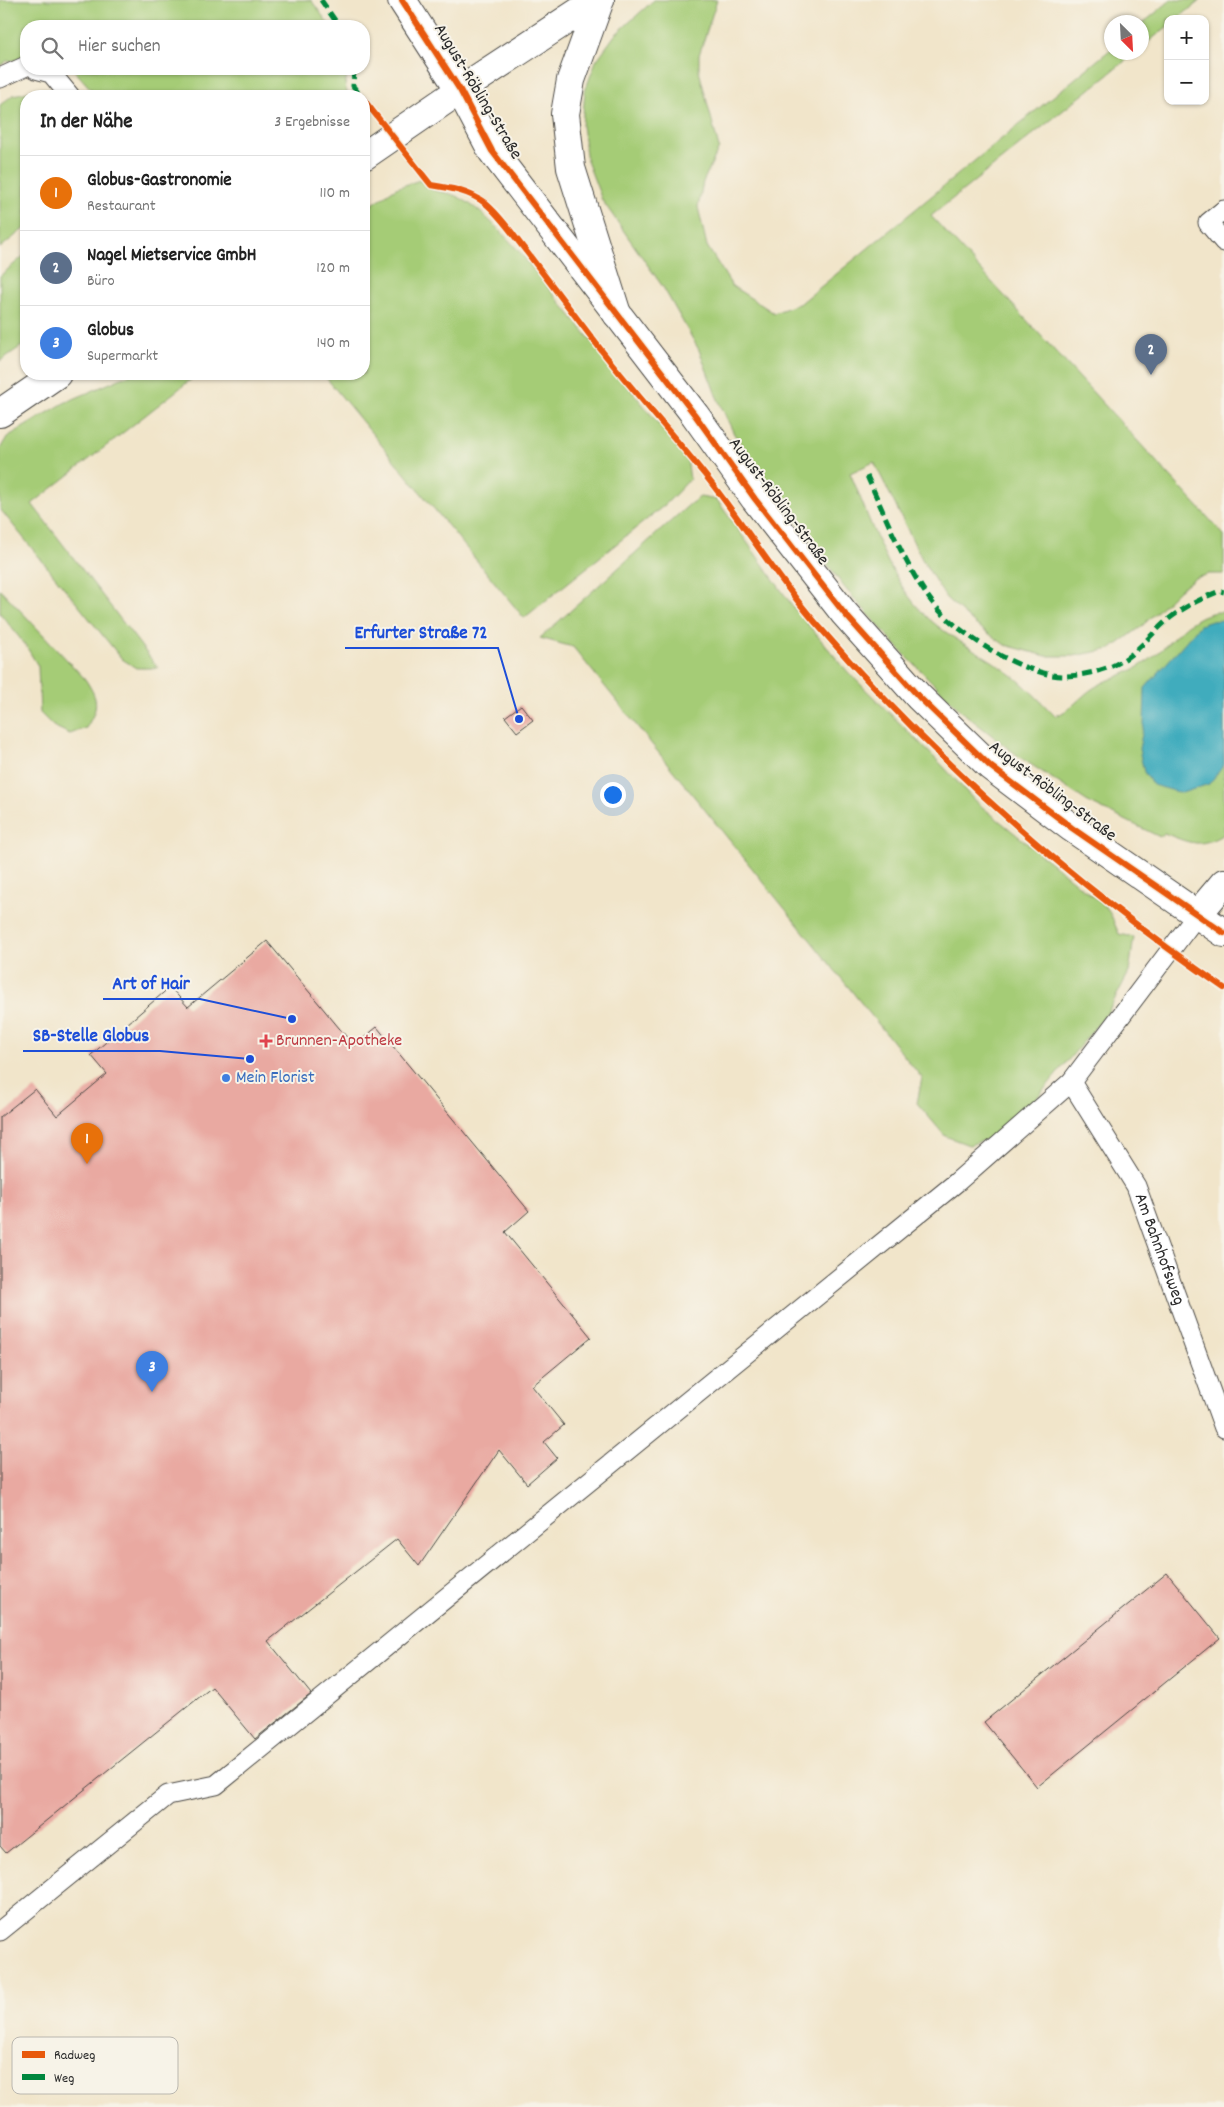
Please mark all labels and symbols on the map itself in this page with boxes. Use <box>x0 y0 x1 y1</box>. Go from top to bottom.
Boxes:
north arrow <box>1104 15 1149 60</box>
street label: August-Röbling-Straße <box>427 19 527 165</box>
pin: 2 <box>1135 334 1167 375</box>
street label: August-Röbling-Straße <box>722 433 834 571</box>
callout: Erfurter Straße 72 <box>345 614 498 648</box>
text: Erfurter Straße 72 <box>354 621 488 648</box>
street label: August-Röbling-Straße <box>983 736 1121 848</box>
your location <box>600 782 626 808</box>
callout: Art of Hair <box>103 965 200 999</box>
text: Art of Hair <box>112 972 191 999</box>
callout: SB-Stelle Globus <box>23 1017 160 1051</box>
text: SB-Stelle Globus <box>33 1024 149 1051</box>
place label: Brunnen-Apotheke <box>276 1029 402 1054</box>
marker: Brunnen-Apotheke <box>260 1035 272 1047</box>
place label: Mein Florist <box>236 1066 315 1091</box>
marker: Mein Florist <box>220 1072 232 1084</box>
pin: 1 <box>71 1123 103 1164</box>
street label: Am Bahnhofsweg <box>1127 1190 1191 1309</box>
pin: 3 <box>136 1351 168 1392</box>
legend <box>12 2037 178 2094</box>
text: Radweg <box>54 2046 95 2066</box>
text: Weg <box>54 2069 74 2089</box>

